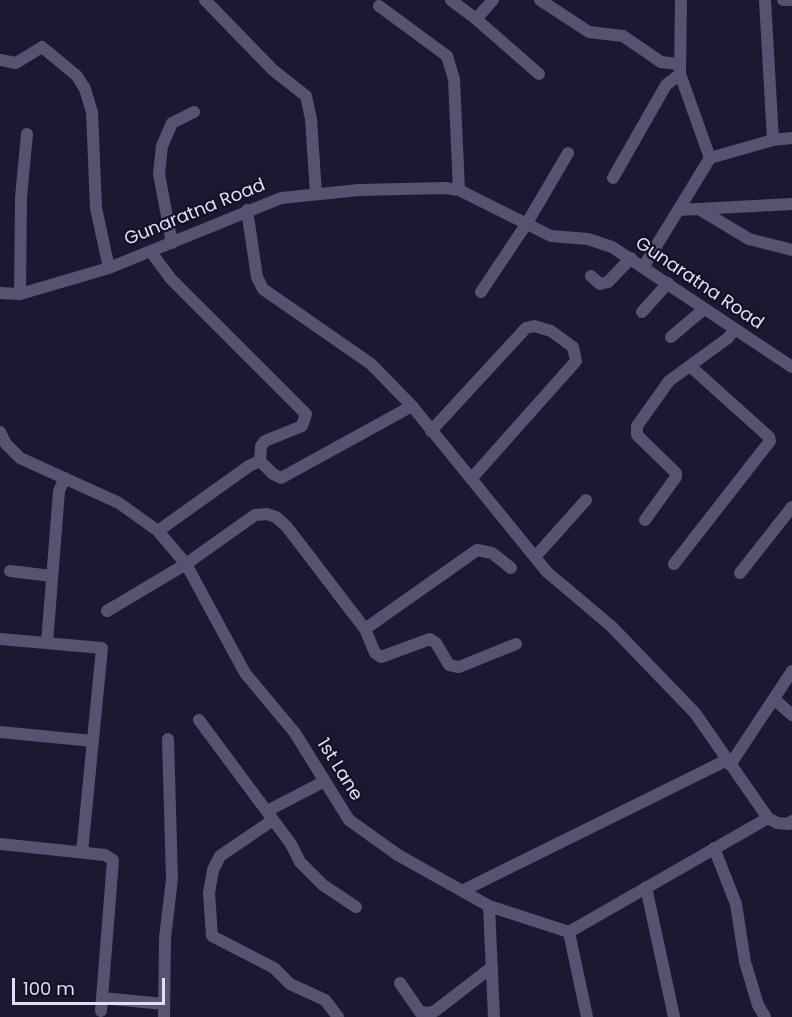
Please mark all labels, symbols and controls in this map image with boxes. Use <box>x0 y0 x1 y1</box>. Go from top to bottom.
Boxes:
street label: Gunaratna Road <box>121 175 269 251</box>
street label: Gunaratna Road <box>631 233 767 335</box>
street label: 1st Lane <box>312 735 366 805</box>
scale bar <box>15 966 168 1004</box>
text: 100 m <box>23 976 75 1001</box>

